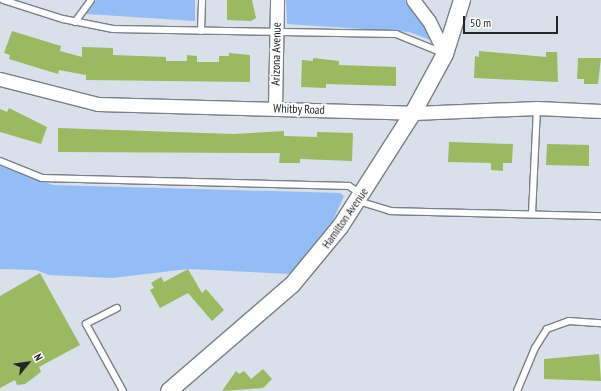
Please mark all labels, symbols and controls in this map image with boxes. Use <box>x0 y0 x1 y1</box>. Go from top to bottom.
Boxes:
scale bar <box>465 8 560 34</box>
text: 50 m <box>470 15 491 30</box>
street label: Arizona Avenue <box>268 22 284 86</box>
street label: Whitby Road <box>273 101 325 117</box>
street label: Hamilton Avenue <box>319 185 371 251</box>
north arrow <box>8 343 48 383</box>
text: N <box>31 351 46 363</box>

